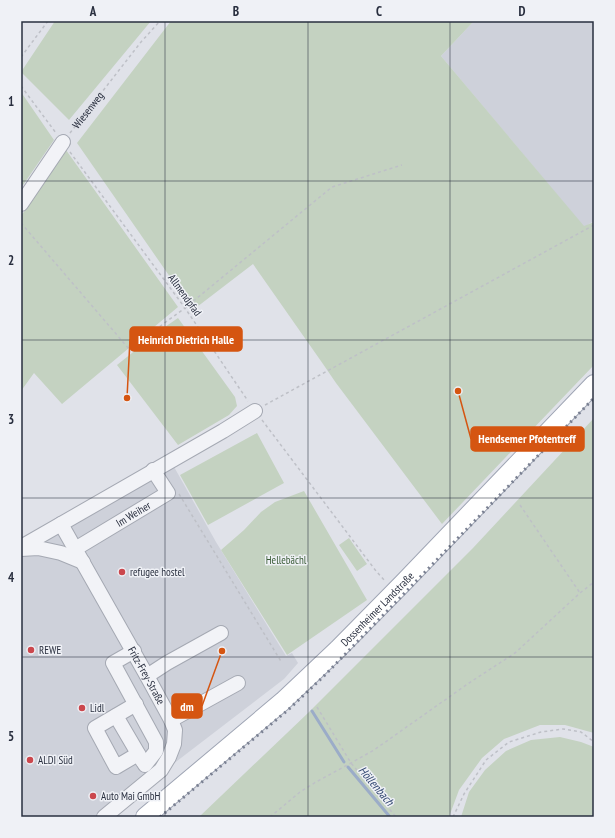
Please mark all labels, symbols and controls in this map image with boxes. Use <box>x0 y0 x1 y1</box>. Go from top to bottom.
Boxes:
text: A <box>89 3 97 20</box>
text: B <box>233 3 239 20</box>
text: C <box>376 3 382 20</box>
text: D <box>519 3 526 20</box>
street label: Wiesenweg <box>69 89 107 131</box>
text: 1 <box>8 93 14 110</box>
text: 2 <box>8 252 14 269</box>
street label: Allmendpfad <box>165 271 205 319</box>
callout: Heinrich Dietrich Halle <box>130 327 242 351</box>
text: Heinrich Dietrich Halle <box>138 332 234 347</box>
text: 3 <box>8 411 14 428</box>
callout: Hendsemer Pfotentreff <box>471 427 584 451</box>
text: Hendsemer Pfotentreff <box>478 431 577 446</box>
street label: Im Weiher <box>113 498 153 530</box>
park label: Hellebächl <box>266 553 307 567</box>
place label: refugee hostel <box>130 565 185 579</box>
marker: refugee hostel <box>117 567 127 577</box>
text: 4 <box>8 569 15 586</box>
street label: Dossenheimer Landstraße <box>338 569 417 649</box>
place label: REWE <box>39 643 61 657</box>
street label: Fritz-Frey-Straße <box>125 644 168 707</box>
marker: REWE <box>26 645 36 655</box>
callout: dm <box>172 694 202 718</box>
text: dm <box>180 699 194 714</box>
place label: Lidl <box>90 701 105 715</box>
marker: Lidl <box>77 703 87 713</box>
text: 5 <box>8 728 14 745</box>
place label: ALDI Süd <box>38 753 73 767</box>
marker: ALDI Süd <box>25 755 35 765</box>
water label: Höllenbach <box>356 763 398 809</box>
place label: Auto Mai GmbH <box>101 789 160 803</box>
marker: Auto Mai GmbH <box>88 791 98 801</box>

